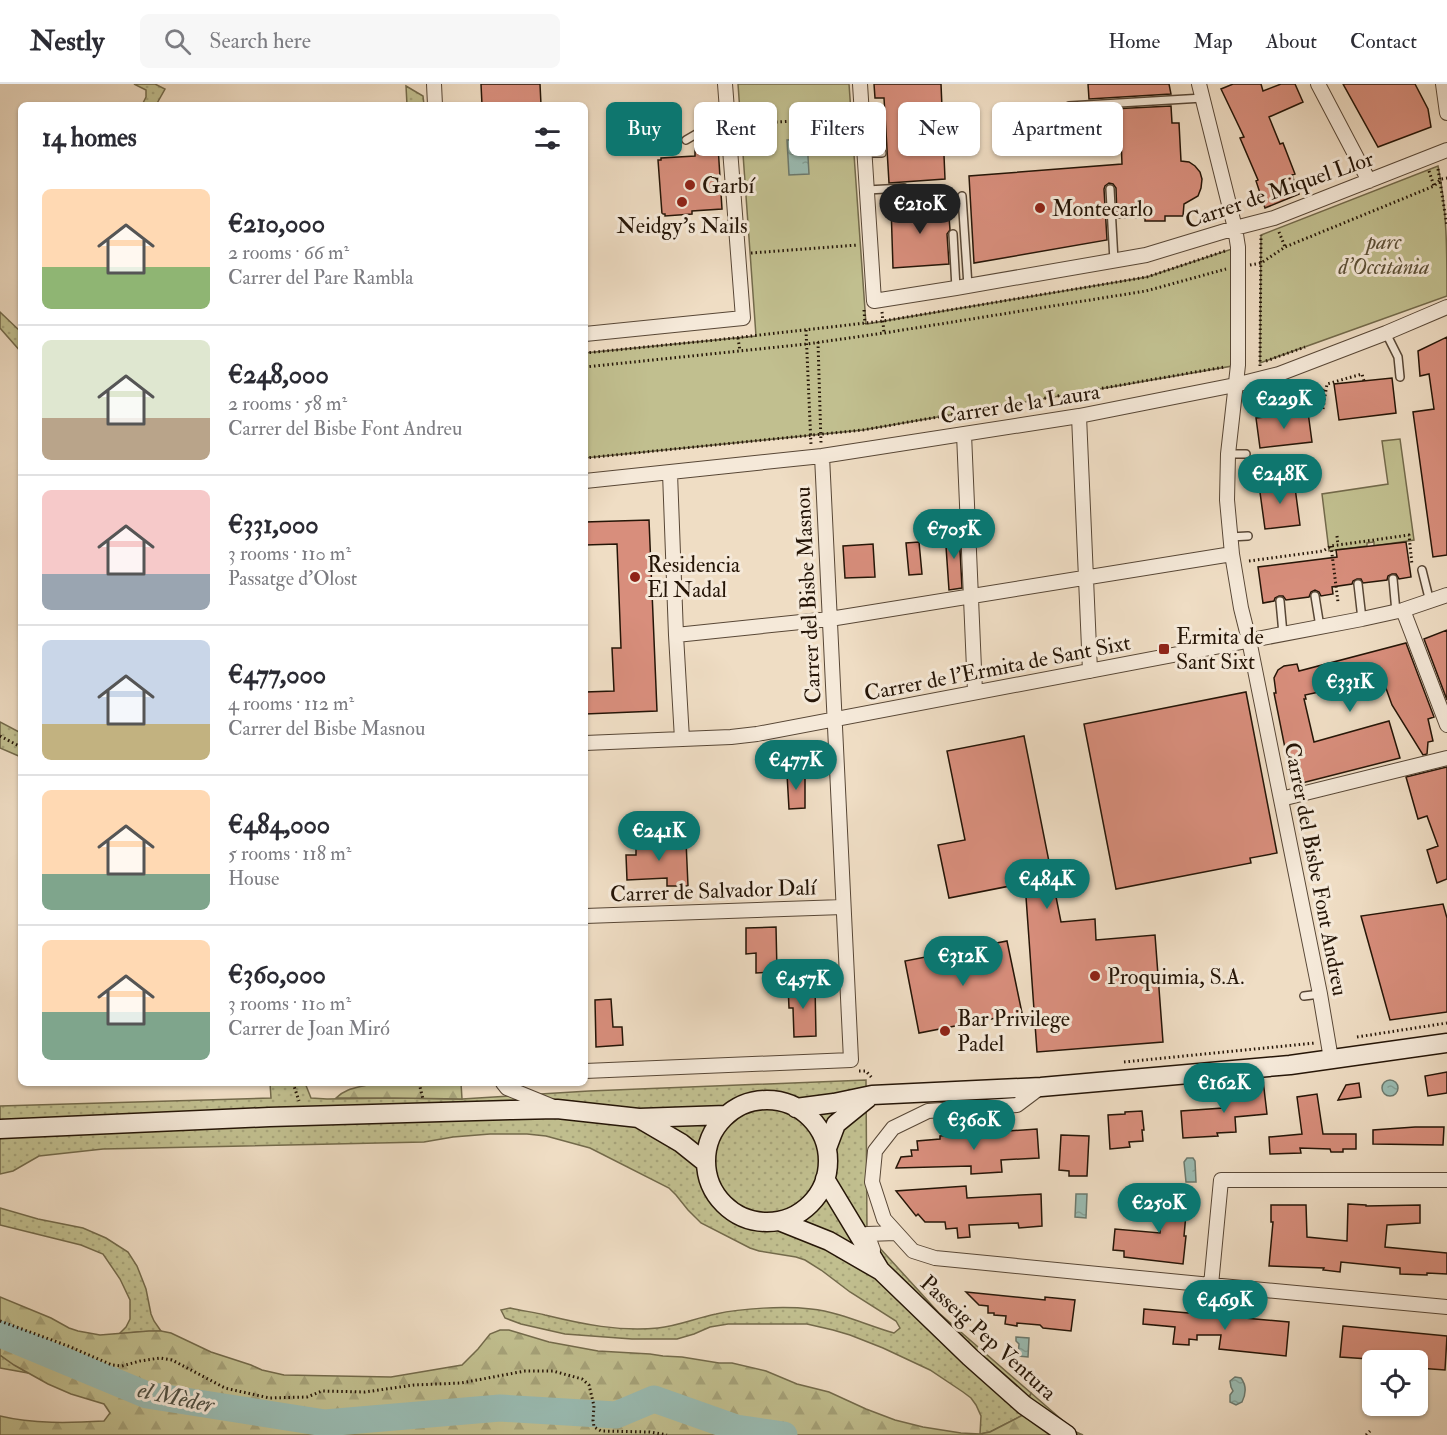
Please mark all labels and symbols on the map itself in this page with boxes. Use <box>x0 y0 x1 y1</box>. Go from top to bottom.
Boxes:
street label: Carrer de Miquel Llor <box>1181 144 1378 235</box>
place label: Garbí <box>702 172 756 200</box>
marker: Garbí <box>683 178 697 192</box>
pin: €210K <box>878 184 962 235</box>
marker: Neidgy's Nails <box>675 195 689 209</box>
place label: Montecarlo <box>1052 195 1153 223</box>
marker: Montecarlo <box>1033 201 1047 215</box>
place label: Neidgy's Nails <box>617 212 747 240</box>
park label: parc d'Occitània <box>1337 228 1430 281</box>
street label: Carrer de la Laura <box>938 377 1103 430</box>
pin: €229K <box>1242 379 1326 430</box>
pin: €248K <box>1238 454 1322 505</box>
street label: Carrer del Bisbe Masnou <box>788 486 828 704</box>
pin: €705K <box>912 509 996 560</box>
place label: Residencia El Nadal <box>647 551 741 604</box>
marker: Residencia El Nadal <box>628 570 642 584</box>
place label: Ermita de Sant Sixt <box>1176 623 1264 676</box>
street label: Carrer de l'Ermita de Sant Sixt <box>862 628 1133 708</box>
marker: Ermita de Sant Sixt <box>1157 642 1171 656</box>
pin: €331K <box>1308 662 1392 713</box>
pin: €477K <box>754 740 838 791</box>
street label: Carrer del Bisbe Font Andreu <box>1278 740 1354 998</box>
pin: €241K <box>617 811 701 862</box>
pin: €484K <box>1005 859 1089 910</box>
street label: Carrer de Salvador Dalí <box>610 873 819 909</box>
pin: €312K <box>921 936 1005 987</box>
pin: €457K <box>761 959 845 1010</box>
place label: Proquimia, S.A. <box>1107 963 1245 991</box>
marker: Proquimia, S.A. <box>1088 969 1102 983</box>
place label: Bar Privilege Padel <box>957 1005 1070 1058</box>
marker: Bar Privilege Padel <box>938 1024 952 1038</box>
pin: €162K <box>1182 1063 1266 1114</box>
pin: €360K <box>932 1100 1016 1151</box>
pin: €250K <box>1117 1183 1201 1234</box>
street label: Passeig Pep Ventura <box>914 1269 1063 1408</box>
pin: €469K <box>1183 1280 1267 1331</box>
water label: el Mèder <box>135 1374 218 1421</box>

